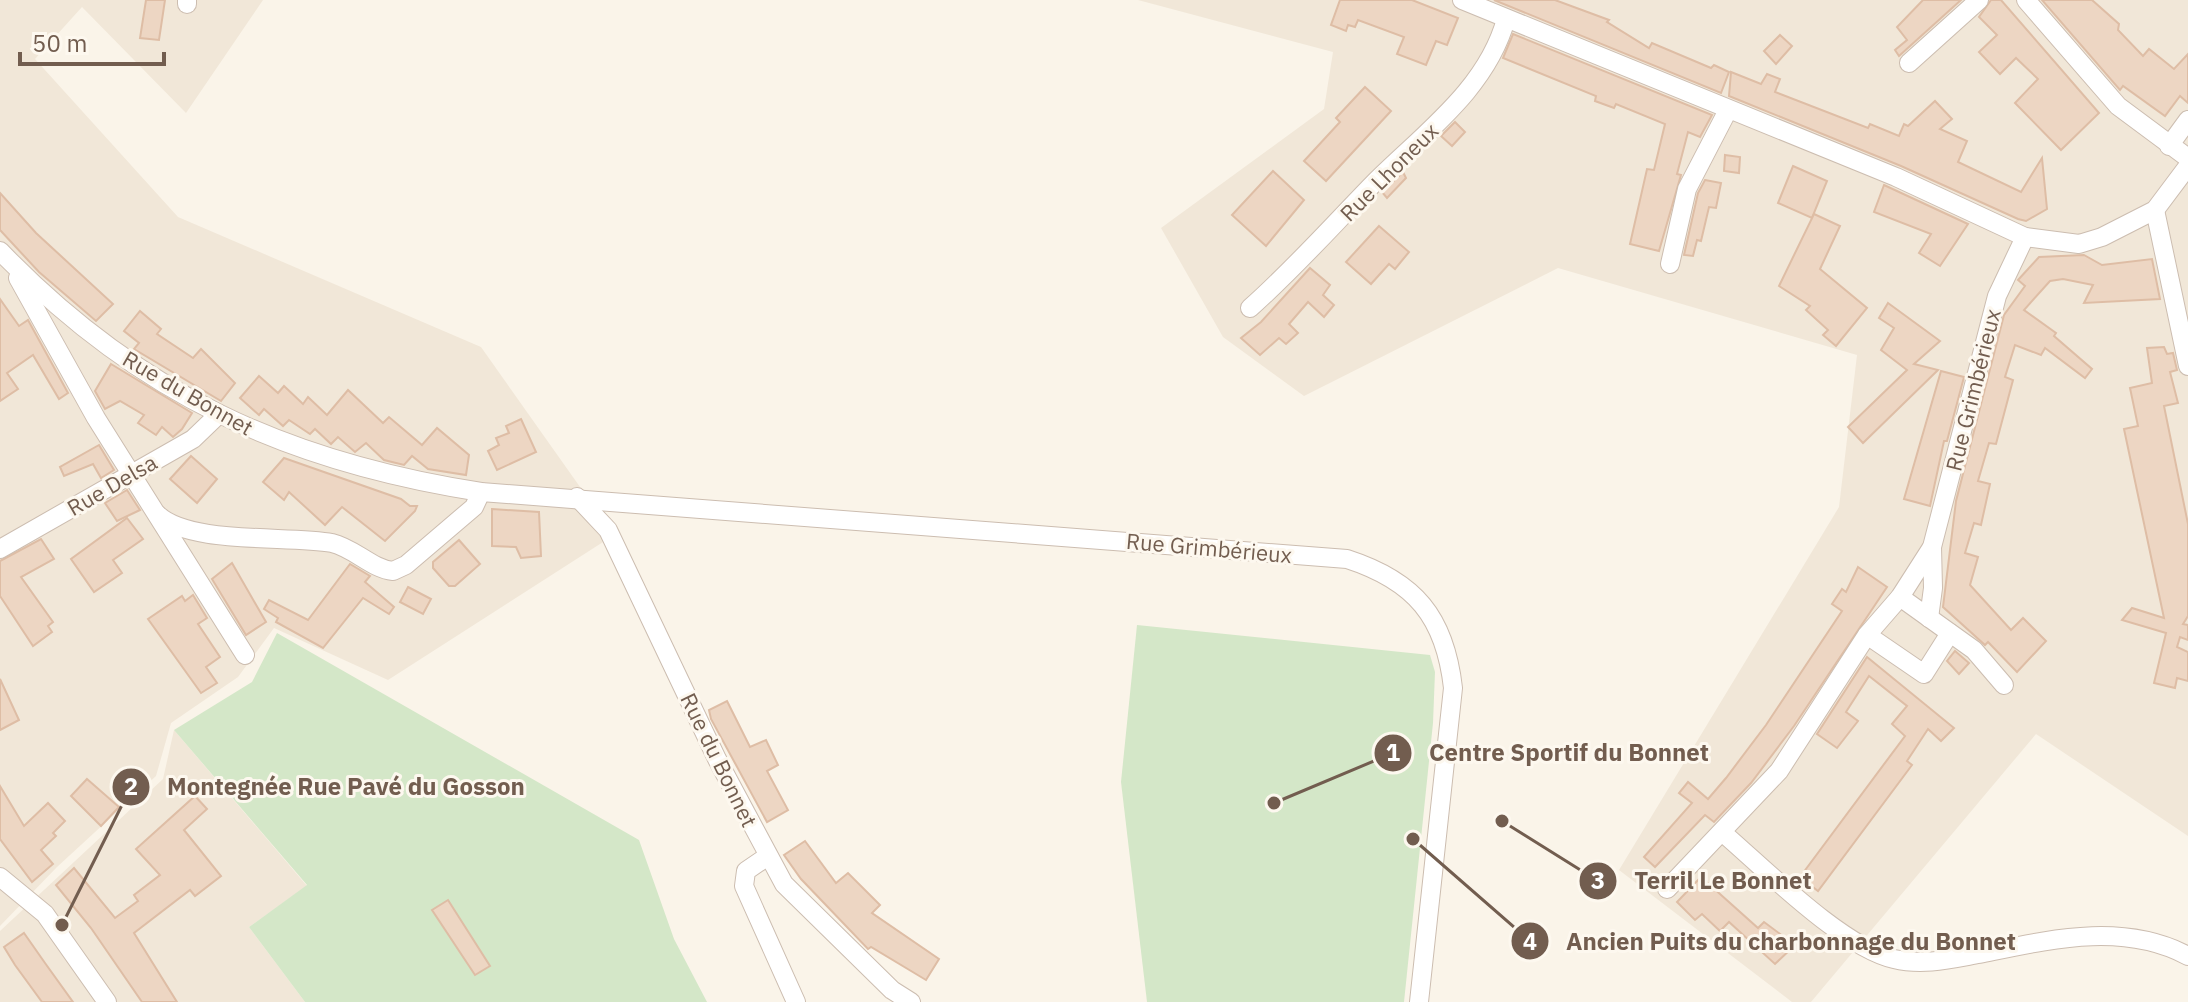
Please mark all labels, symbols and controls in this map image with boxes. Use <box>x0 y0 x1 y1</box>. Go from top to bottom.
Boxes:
scale bar <box>20 16 164 66</box>
text: 50 m <box>32 27 87 59</box>
street label: Rue Lhoneux <box>1333 116 1444 227</box>
street label: Rue Grimbérieux <box>1938 306 2007 474</box>
street label: Rue du Bonnet <box>118 344 259 442</box>
street label: Rue Delsa <box>62 447 162 522</box>
street label: Rue Grimbérieux <box>1125 526 1293 569</box>
street label: Rue du Bonnet <box>674 688 764 832</box>
callout: Centre Sportif du Bonnet <box>1373 729 1725 777</box>
text: 1 <box>1386 736 1400 768</box>
text: Centre Sportif du Bonnet <box>1429 736 1709 768</box>
callout: Montegnée Rue Pavé du Gosson <box>111 763 541 811</box>
text: 2 <box>124 770 138 802</box>
text: Montegnée Rue Pavé du Gosson <box>167 770 525 802</box>
callout: Terril Le Bonnet <box>1578 857 1828 905</box>
text: 3 <box>1591 864 1605 896</box>
text: Terril Le Bonnet <box>1634 864 1812 896</box>
callout: Ancien Puits du charbonnage du Bonnet <box>1510 917 2032 965</box>
text: 4 <box>1523 925 1537 957</box>
text: Ancien Puits du charbonnage du Bonnet <box>1566 925 2016 957</box>

